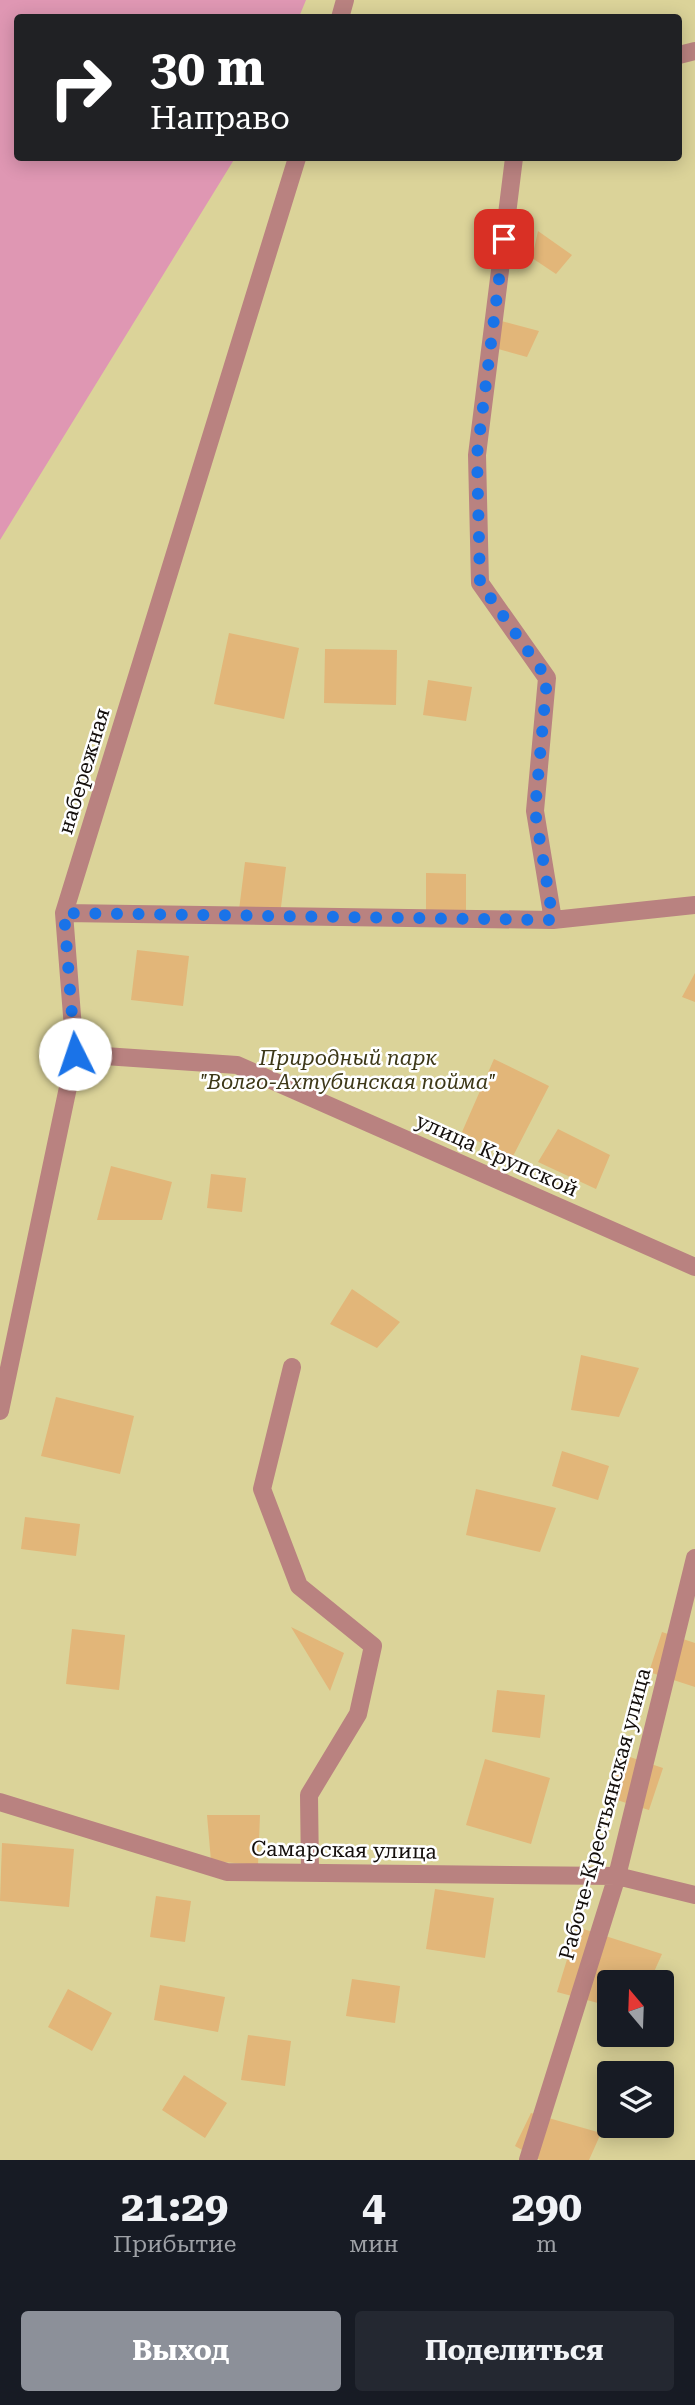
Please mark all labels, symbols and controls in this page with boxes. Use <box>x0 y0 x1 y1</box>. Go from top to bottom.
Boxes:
text: 30 m <box>150 40 265 97</box>
icon: right <box>35 42 126 133</box>
text: Направо <box>150 99 290 137</box>
pin <box>474 209 534 269</box>
icon: arrive <box>485 220 523 258</box>
street label: набережная <box>53 705 115 837</box>
position arrow <box>38 1017 112 1091</box>
park label: Природный парк "Волго-Ахтубинская пойма" <box>200 1046 496 1094</box>
street label: улица Крупской <box>412 1108 582 1202</box>
street label: Рабоче-Крестьянская улица <box>554 1665 656 1963</box>
street label: Самарская улица <box>251 1836 438 1864</box>
north arrow <box>597 1970 674 2048</box>
map controls <box>597 1970 674 2138</box>
button: layers <box>597 2061 674 2138</box>
text: 21:29 <box>121 2182 228 2231</box>
text: 4 <box>362 2182 386 2231</box>
text: 290 <box>511 2182 582 2231</box>
text: Прибытие <box>113 2231 236 2258</box>
text: мин <box>349 2231 398 2258</box>
text: m <box>536 2231 557 2258</box>
button: Выход <box>21 2311 341 2391</box>
button: Поделиться <box>355 2311 674 2391</box>

